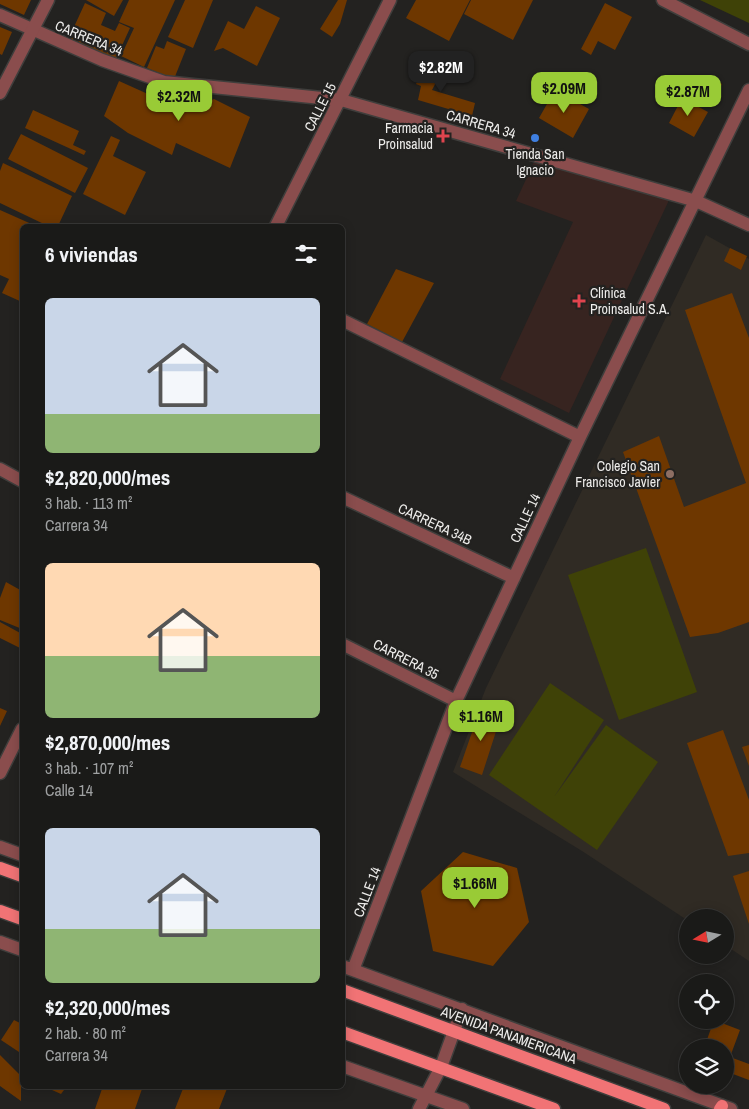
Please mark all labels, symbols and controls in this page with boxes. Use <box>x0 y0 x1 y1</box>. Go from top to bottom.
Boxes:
street label: CARRERA 34 <box>52 16 126 60</box>
pin: $2.82M <box>400 51 482 93</box>
text: $2.82M <box>419 56 463 78</box>
pin: $2.09M <box>523 72 605 114</box>
pin: $2.87M <box>647 74 729 117</box>
text: $2.09M <box>542 77 586 99</box>
pin: $2.32M <box>138 80 220 122</box>
street label: CALLE 15 <box>300 80 340 134</box>
text: $2.87M <box>666 80 710 102</box>
text: $2.32M <box>157 85 201 107</box>
street label: CARRERA 34 <box>444 105 518 143</box>
place label: Farmacia Proinsalud <box>378 119 434 153</box>
marker: Farmacia Proinsalud <box>437 130 449 142</box>
marker: Tienda San Ignacio <box>529 132 541 144</box>
place label: Tienda San Ignacio <box>505 145 565 179</box>
text: 6 viviendas <box>45 240 138 269</box>
icon: filters <box>292 240 320 268</box>
place label: Clínica Proinsalud S.A. <box>590 284 670 318</box>
marker: Clínica Proinsalud S.A. <box>572 294 586 308</box>
icon: home <box>138 330 228 420</box>
place label: Colegio San Francisco Javier <box>575 457 660 491</box>
text: $2,820,000/mes <box>45 463 170 492</box>
marker: Colegio San Francisco Javier <box>664 468 676 480</box>
street label: CALLE 14 <box>506 490 544 546</box>
text: 3 hab. · 113 m² <box>45 492 132 514</box>
street label: CARRERA 34B <box>395 499 475 549</box>
text: Carrera 34 <box>45 514 108 536</box>
icon: home <box>138 595 228 685</box>
street label: CARRERA 35 <box>370 635 442 683</box>
pin: $1.16M <box>440 700 522 742</box>
text: $1.16M <box>459 705 503 727</box>
text: $2,870,000/mes <box>45 728 170 757</box>
text: 3 hab. · 107 m² <box>45 757 133 779</box>
text: Calle 14 <box>45 779 93 801</box>
icon: home <box>138 860 228 950</box>
street label: CALLE 14 <box>349 864 385 920</box>
pin: $1.66M <box>434 866 516 909</box>
text: $1.66M <box>453 872 497 894</box>
north arrow <box>679 909 734 964</box>
map controls <box>679 909 734 1094</box>
button: locate <box>679 974 734 1029</box>
text: $2,320,000/mes <box>45 993 170 1022</box>
street label: AVENIDA PANAMERICANA <box>438 1002 580 1068</box>
text: 2 hab. · 80 m² <box>45 1022 126 1044</box>
button: layers <box>679 1039 734 1094</box>
text: Carrera 34 <box>45 1044 108 1066</box>

